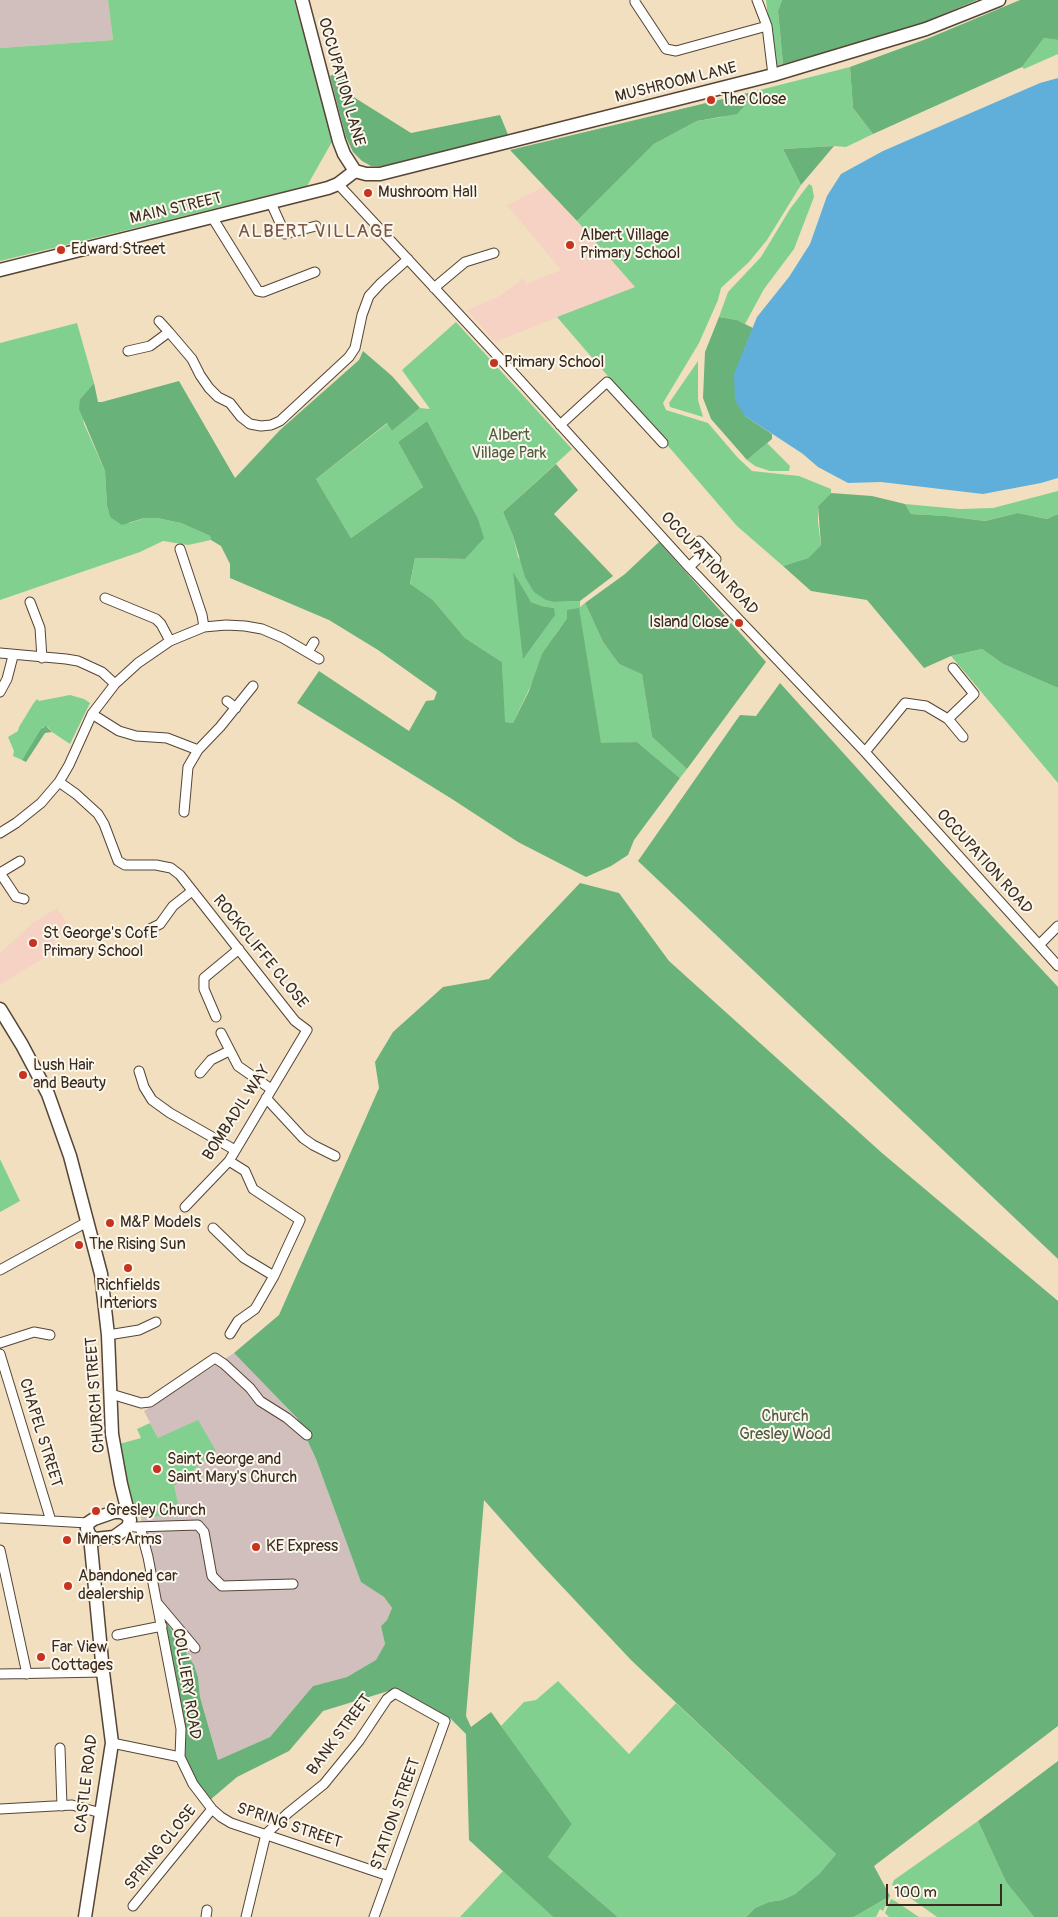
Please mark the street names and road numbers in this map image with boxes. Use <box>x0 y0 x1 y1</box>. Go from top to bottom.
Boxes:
street label: OCCUPATION LANE <box>313 15 369 149</box>
street label: MUSHROOM LANE <box>613 59 739 107</box>
street label: MAIN STREET <box>128 189 224 229</box>
street label: OCCUPATION ROAD <box>656 508 762 620</box>
street label: OCCUPATION ROAD <box>932 806 1036 918</box>
street label: ROCKCLIFFE CLOSE <box>208 892 312 1012</box>
street label: BOMBADIL WAY <box>199 1062 275 1164</box>
street label: CHURCH STREET <box>82 1336 110 1454</box>
street label: CHAPEL STREET <box>14 1376 66 1490</box>
street label: COLLIERY ROAD <box>168 1627 204 1741</box>
street label: BANK STREET <box>303 1691 377 1779</box>
street label: CASTLE ROAD <box>71 1734 103 1834</box>
street label: STATION STREET <box>367 1755 425 1873</box>
street label: SPRING STREET <box>234 1799 344 1853</box>
street label: SPRING CLOSE <box>121 1802 201 1894</box>

